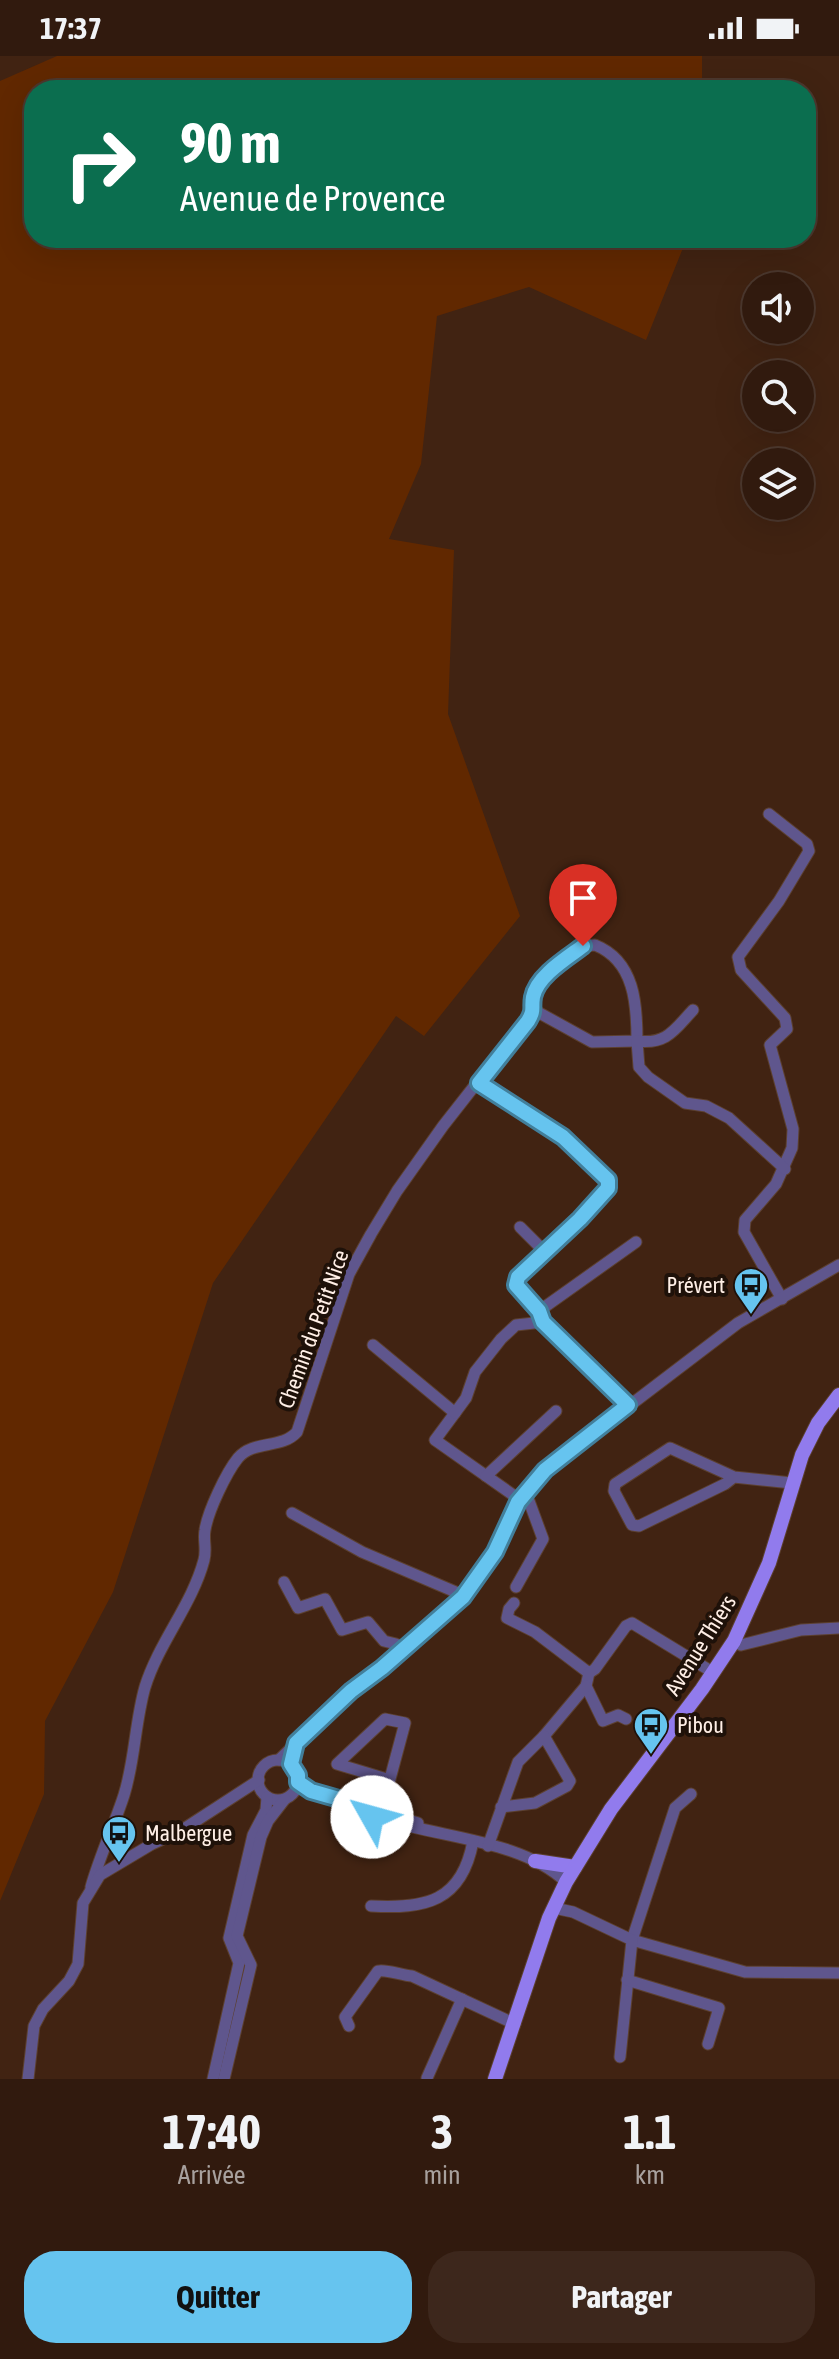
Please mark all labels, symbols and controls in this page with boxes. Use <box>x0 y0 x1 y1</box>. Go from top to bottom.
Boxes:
text: 17:37 <box>40 11 102 45</box>
text: 90 m <box>180 111 281 175</box>
icon: right <box>48 112 152 216</box>
text: Avenue de Provence <box>180 177 446 219</box>
map controls <box>742 272 814 520</box>
button: sound <box>742 272 814 344</box>
button: search <box>742 360 814 432</box>
button: layers <box>742 448 814 520</box>
pin <box>549 864 617 946</box>
icon: arrive <box>561 876 605 920</box>
street label: Chemin du Petit Nice <box>272 1246 354 1412</box>
bus stop icon: Prévert <box>732 1266 770 1316</box>
place label: Prévert <box>667 1272 725 1298</box>
street label: Avenue Thiers <box>659 1590 741 1700</box>
bus stop icon: Pibou <box>632 1706 670 1756</box>
place label: Pibou <box>677 1712 724 1738</box>
position arrow <box>330 1775 414 1859</box>
bus stop icon: Malbergue <box>100 1814 138 1864</box>
place label: Malbergue <box>145 1820 232 1846</box>
text: 17:40 <box>162 2104 261 2159</box>
text: 3 <box>431 2104 453 2159</box>
text: 1.1 <box>623 2104 677 2159</box>
text: Arrivée <box>178 2160 246 2190</box>
text: min <box>423 2160 461 2190</box>
text: km <box>635 2160 665 2190</box>
button: Quitter <box>24 2251 412 2343</box>
button: Partager <box>428 2251 815 2343</box>

